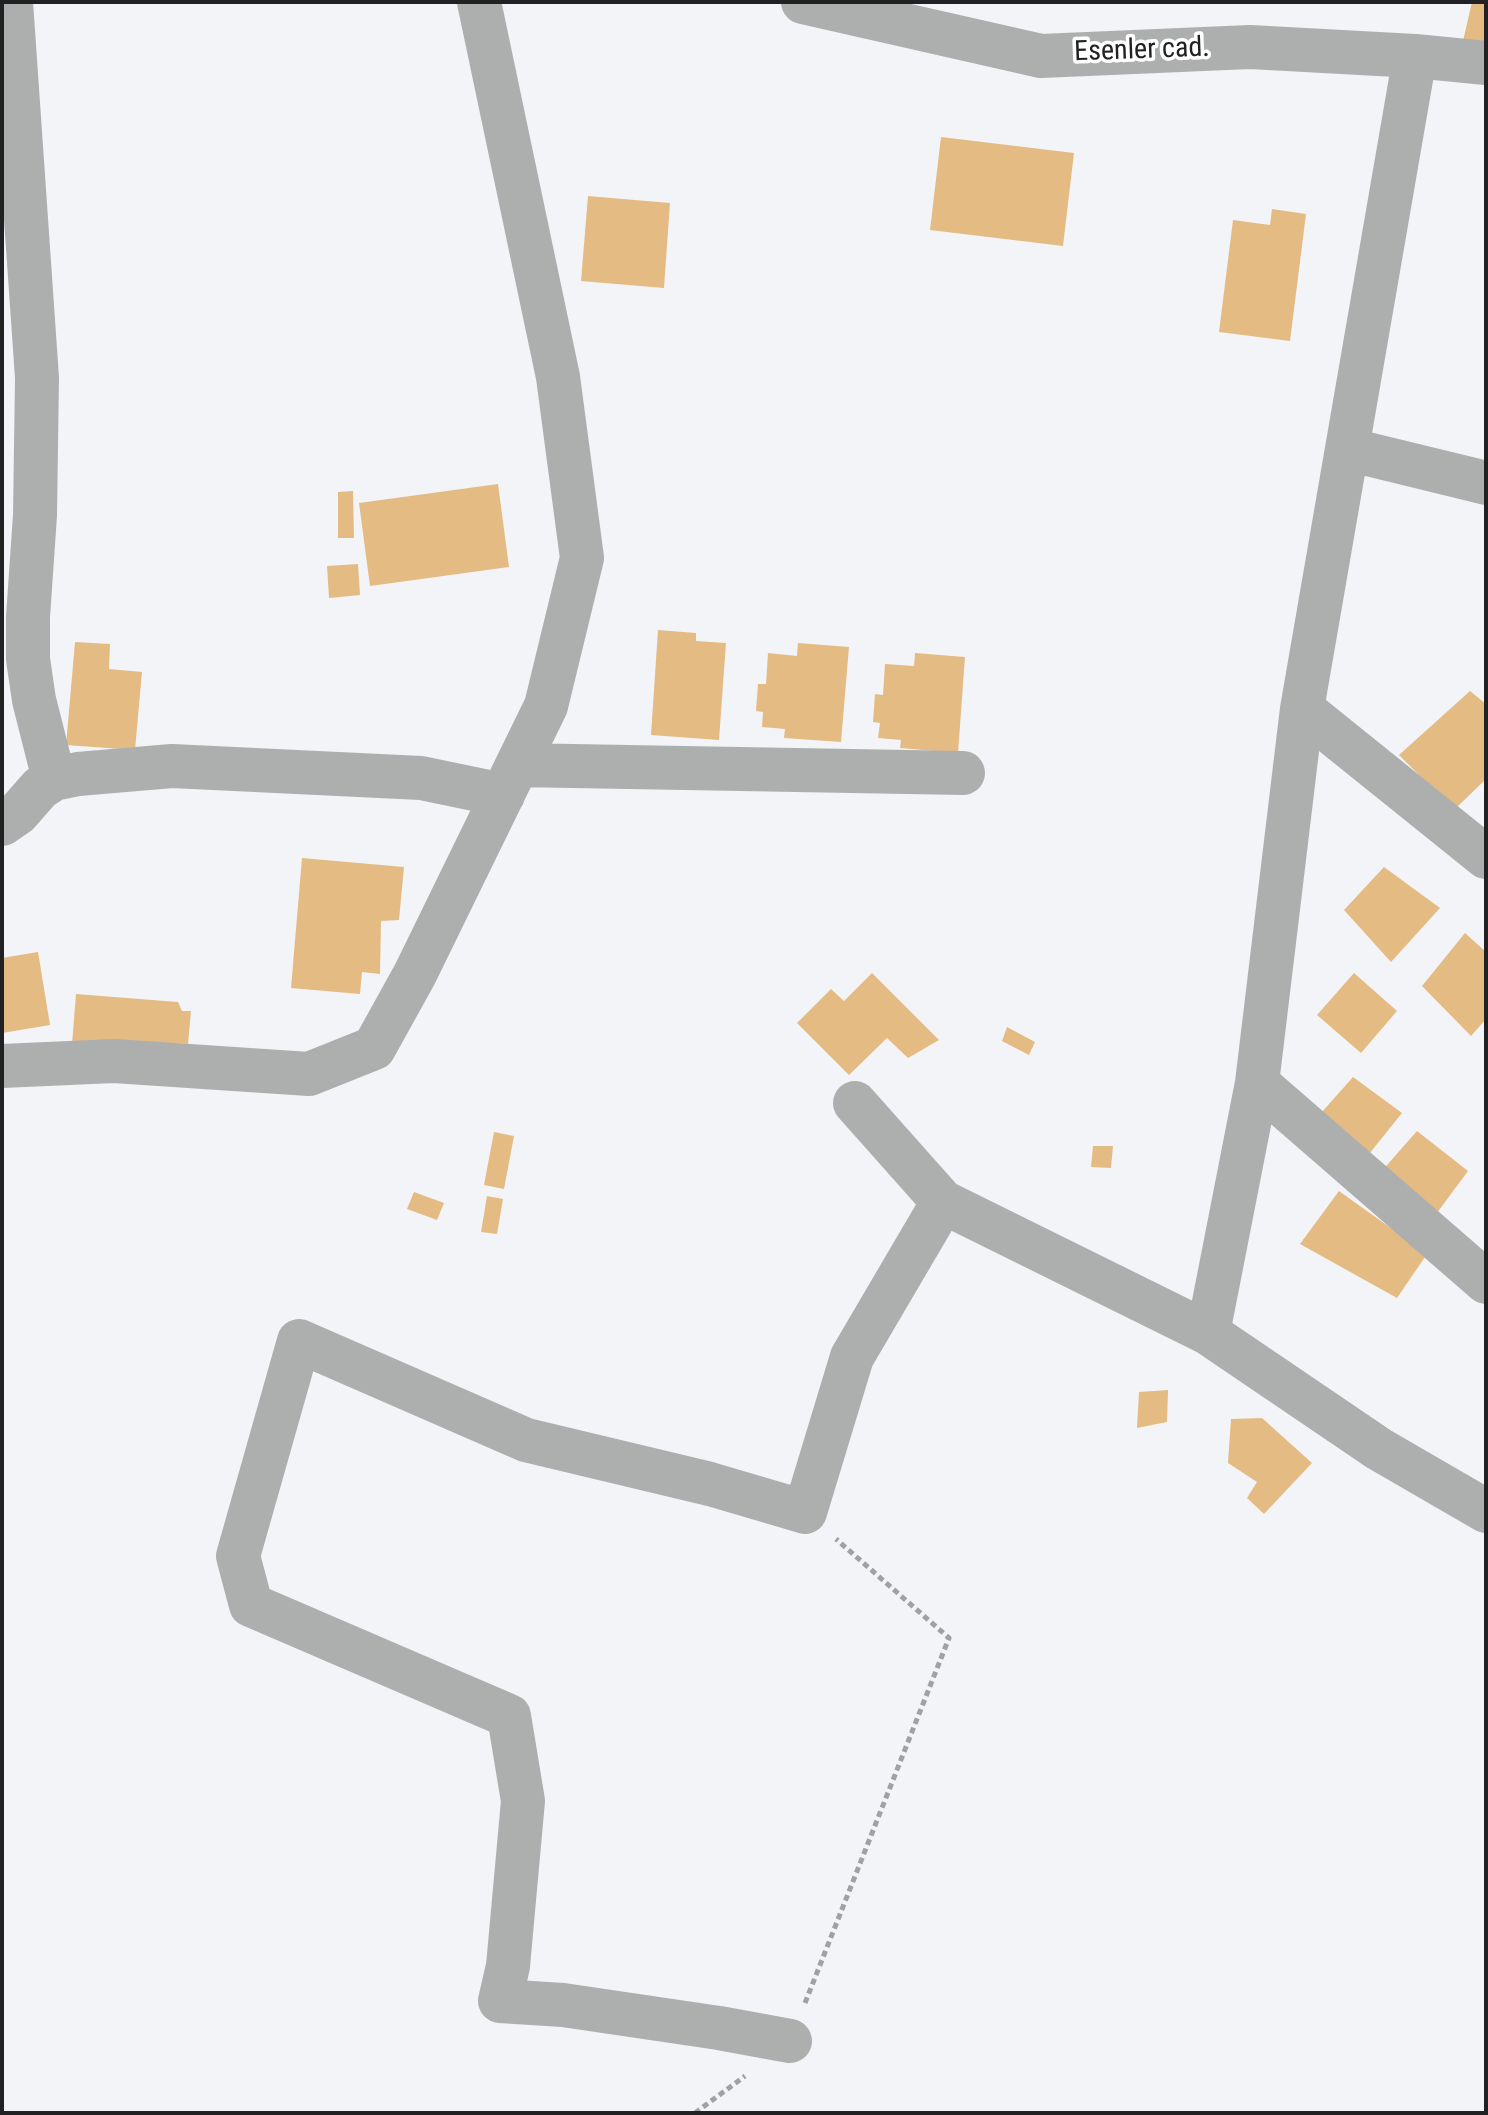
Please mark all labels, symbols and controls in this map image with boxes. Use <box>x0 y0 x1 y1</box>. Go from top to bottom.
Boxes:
street label: Esenler cad. <box>1074 32 1210 70</box>

